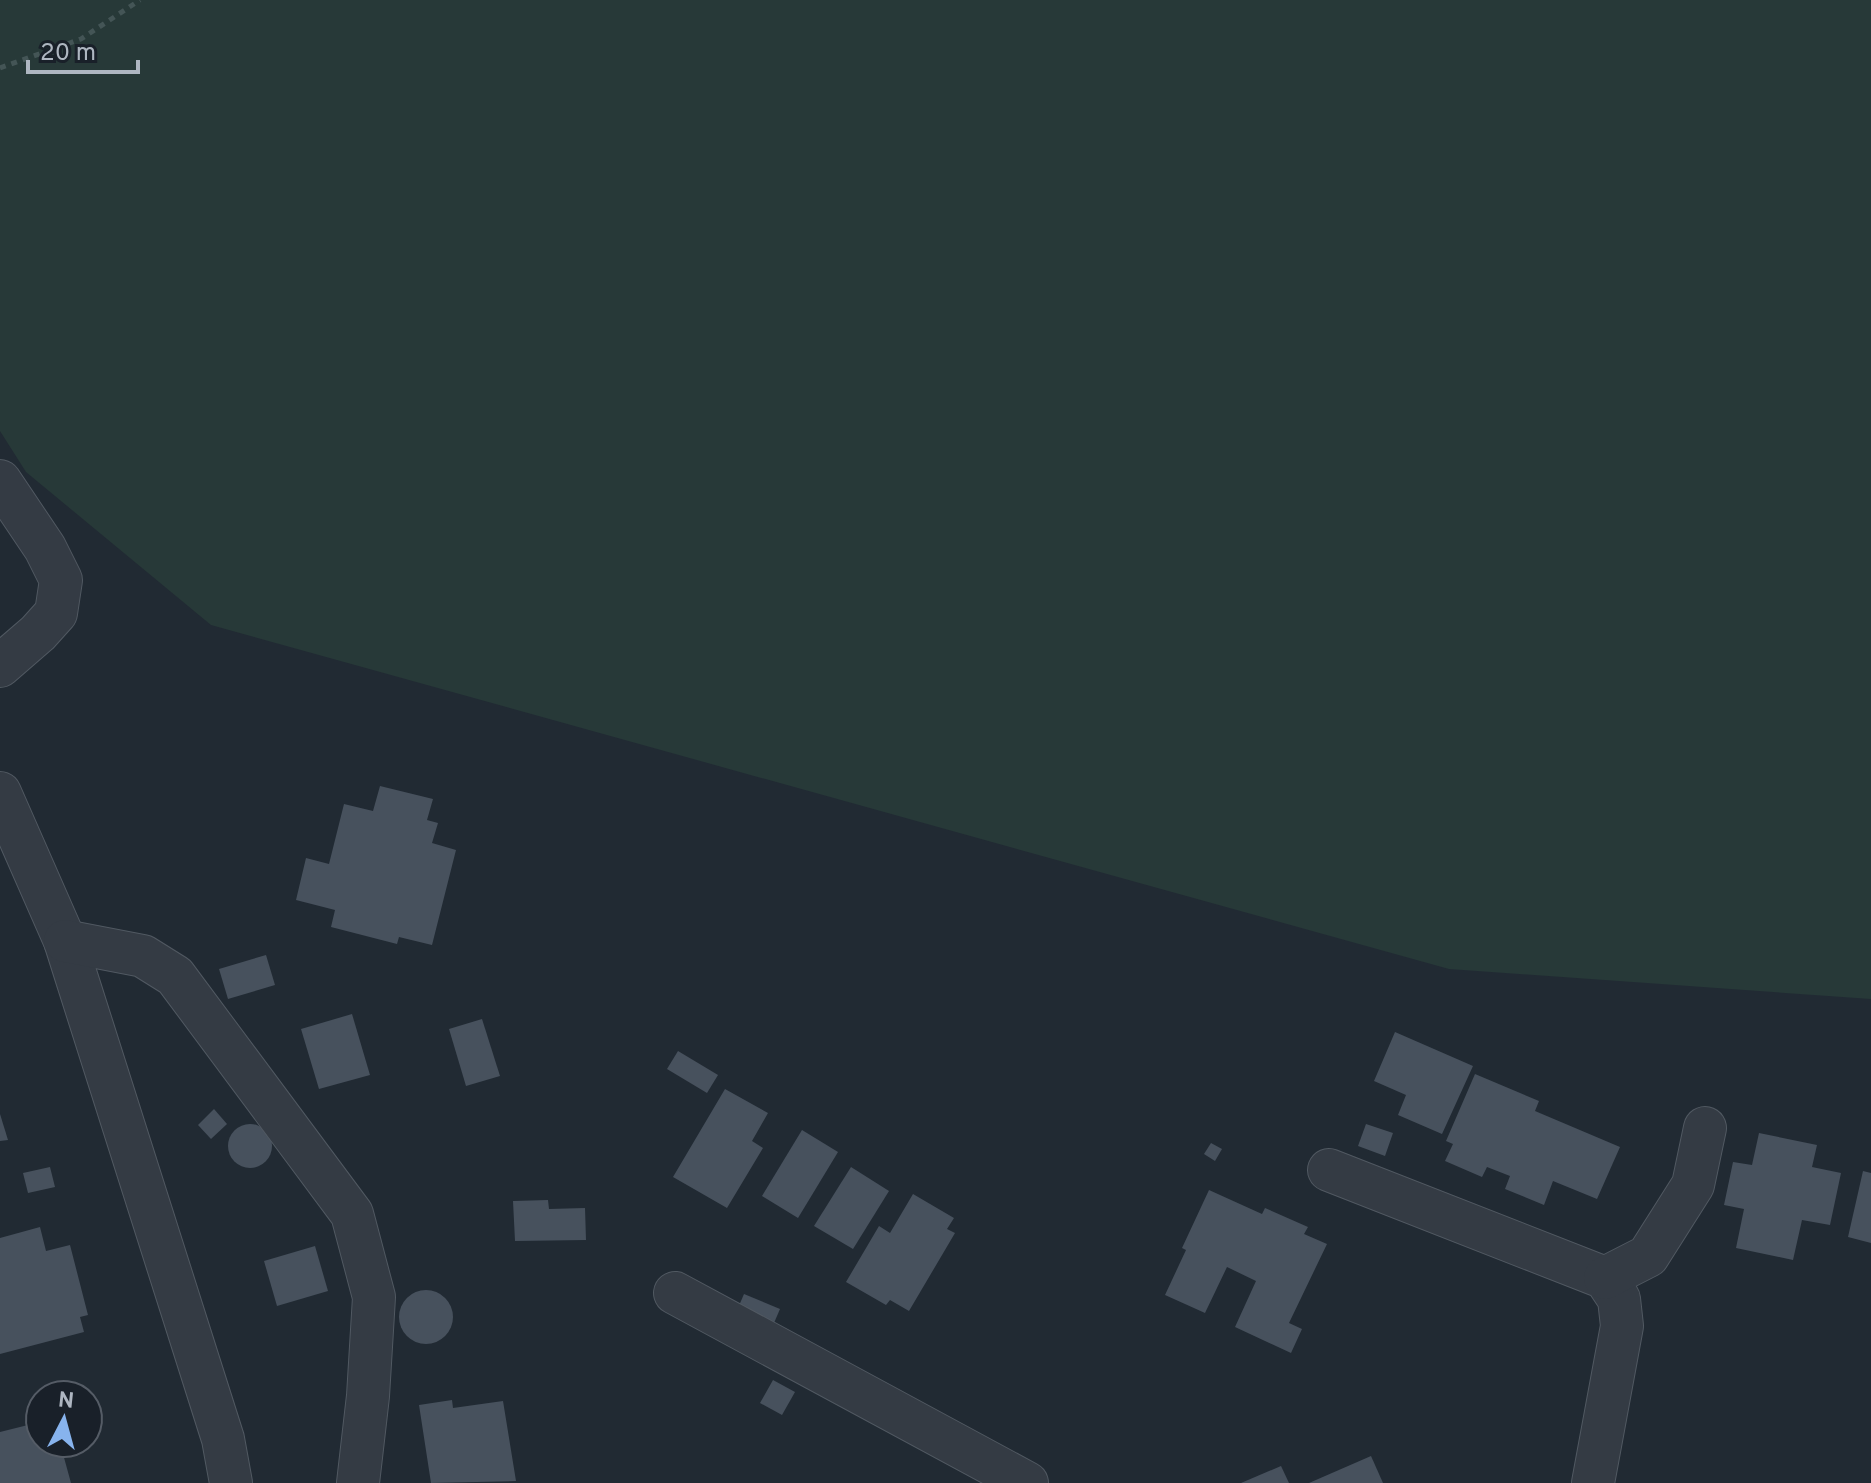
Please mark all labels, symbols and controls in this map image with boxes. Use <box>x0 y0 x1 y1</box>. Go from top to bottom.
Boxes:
scale bar <box>28 24 138 74</box>
text: 20 m <box>40 39 96 69</box>
north arrow <box>24 1379 104 1459</box>
text: N <box>57 1387 75 1416</box>

